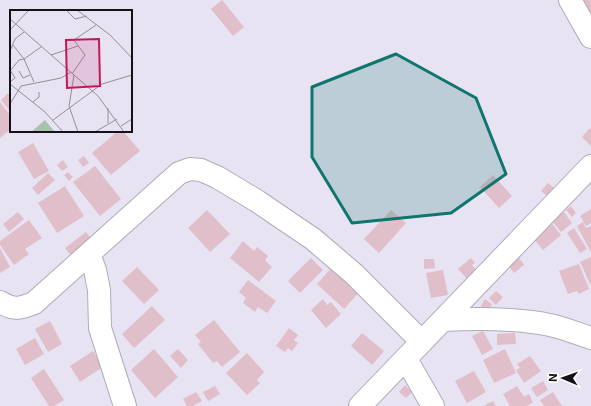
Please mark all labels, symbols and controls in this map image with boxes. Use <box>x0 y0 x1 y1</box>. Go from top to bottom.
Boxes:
inset map <box>10 10 132 132</box>
north arrow <box>543 358 583 398</box>
text: N <box>546 373 560 382</box>

